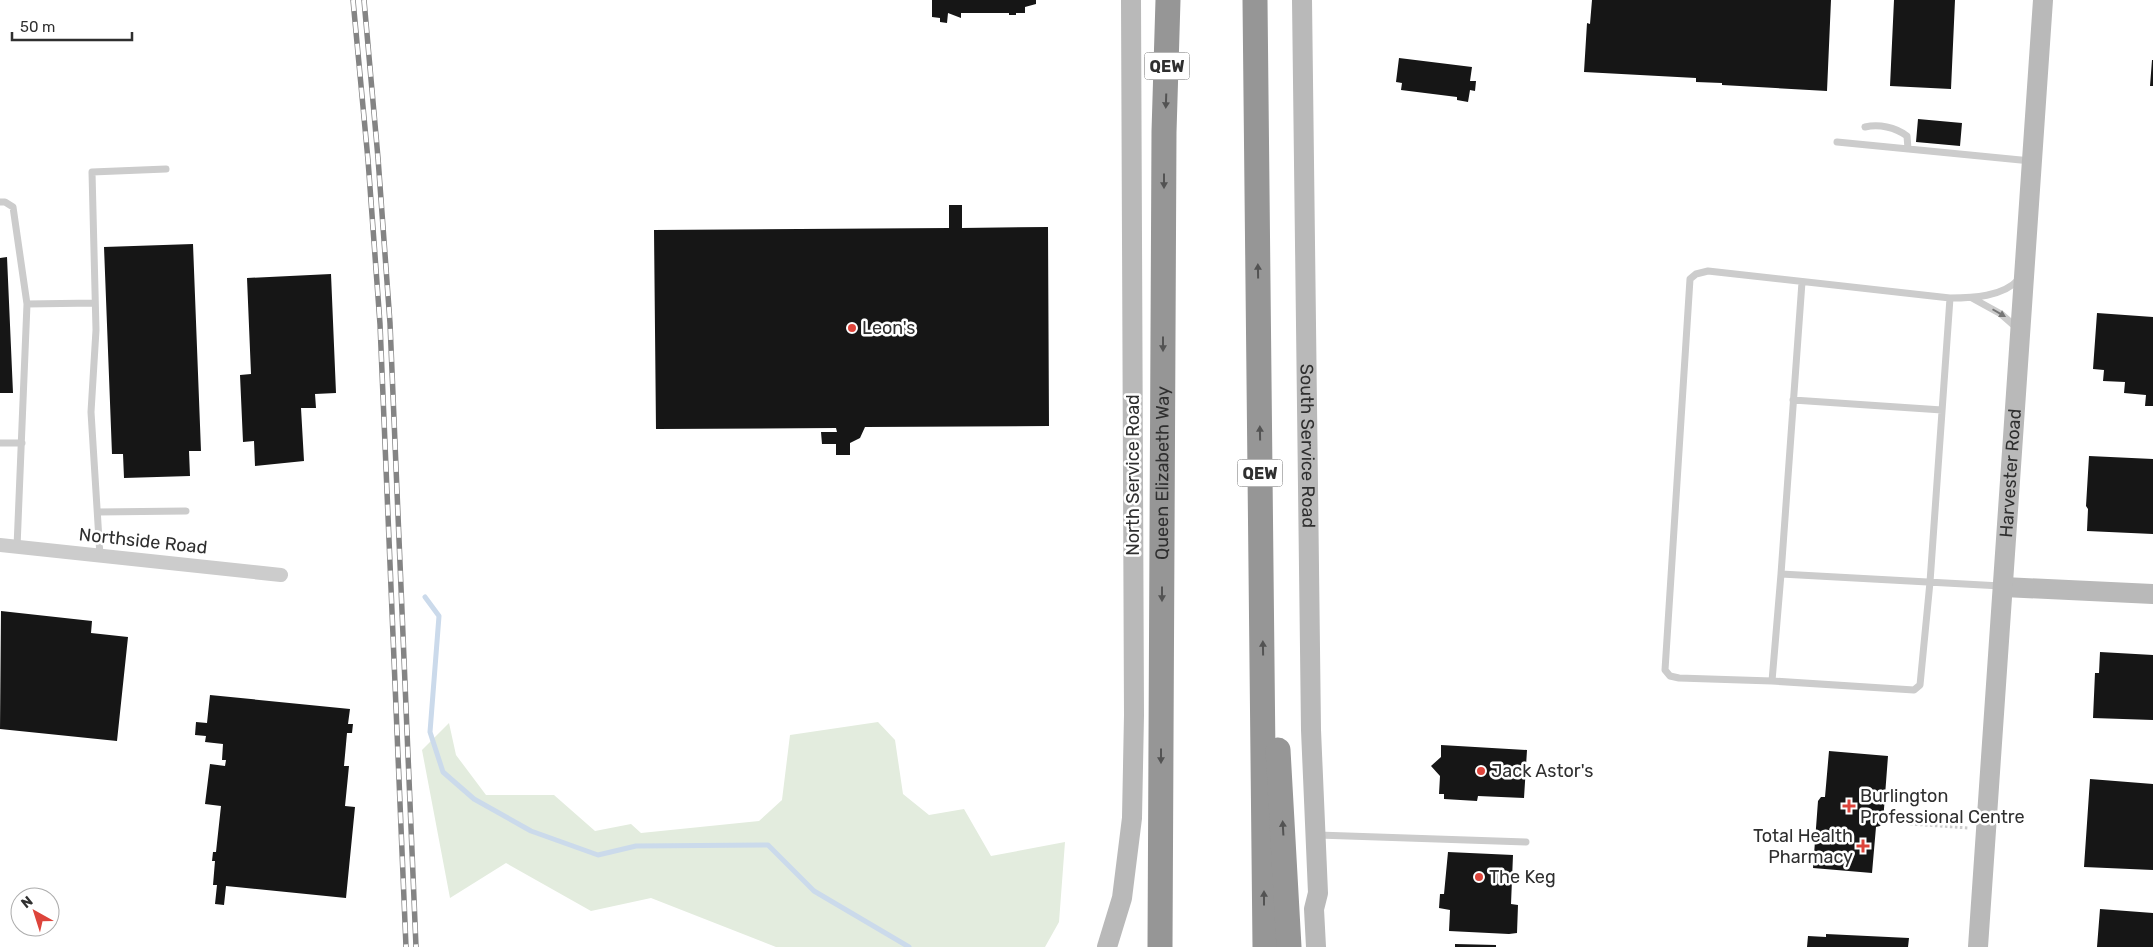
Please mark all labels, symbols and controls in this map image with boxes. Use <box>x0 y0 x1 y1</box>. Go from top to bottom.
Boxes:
scale bar <box>12 10 132 42</box>
text: 50 m <box>20 18 55 36</box>
road number: QEW <box>1144 52 1190 80</box>
one-way arrow <box>1161 93 1169 109</box>
one-way arrow <box>1160 173 1168 189</box>
one-way arrow <box>1254 263 1262 279</box>
one-way arrow <box>1992 308 2005 317</box>
place label: Leon's <box>862 317 915 339</box>
marker: Leon's <box>846 322 858 334</box>
one-way arrow <box>1159 336 1167 352</box>
street label: South Service Road <box>1295 364 1320 528</box>
street label: Queen Elizabeth Way <box>1151 386 1174 560</box>
street label: North Service Road <box>1122 394 1144 556</box>
street label: Harvester Road <box>1995 408 2026 538</box>
one-way arrow <box>1256 425 1264 441</box>
road number: QEW <box>1238 459 1282 486</box>
street label: Northside Road <box>78 523 208 559</box>
one-way arrow <box>1158 586 1166 602</box>
one-way arrow <box>1258 640 1266 656</box>
one-way arrow <box>1157 748 1165 764</box>
place label: Jack Astor's <box>1491 760 1593 782</box>
marker: Jack Astor's <box>1475 765 1487 777</box>
place label: Burlington Professional Centre <box>1860 785 2025 828</box>
marker: Burlington Professional Centre <box>1842 799 1856 813</box>
one-way arrow <box>1279 820 1287 836</box>
place label: Total Health Pharmacy <box>1753 825 1853 868</box>
marker: Total Health Pharmacy <box>1857 840 1869 852</box>
place label: The Keg <box>1489 866 1556 888</box>
marker: The Keg <box>1473 871 1485 883</box>
north arrow <box>10 887 60 937</box>
one-way arrow <box>1260 890 1268 906</box>
text: N <box>18 893 36 912</box>

